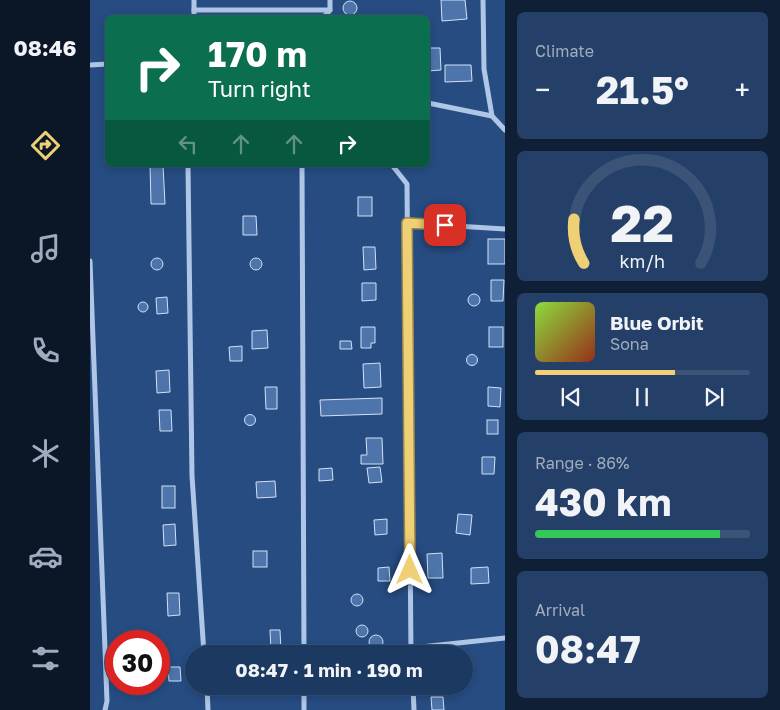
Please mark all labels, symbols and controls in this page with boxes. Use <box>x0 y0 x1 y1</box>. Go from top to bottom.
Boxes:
text: 170 m <box>208 33 307 75</box>
text: 08:46 <box>13 34 77 61</box>
icon: right <box>125 35 190 100</box>
text: Climate <box>535 41 594 61</box>
text: 21.5° <box>596 67 689 112</box>
text: − <box>535 73 550 106</box>
text: + <box>735 73 750 106</box>
text: Turn right <box>208 75 311 102</box>
icon: directions <box>28 128 63 163</box>
icon: left <box>174 130 202 158</box>
icon: ahead <box>227 130 255 158</box>
icon: ahead <box>280 130 308 158</box>
icon: right <box>333 130 361 158</box>
text: 22 <box>611 191 674 253</box>
pin <box>424 204 466 246</box>
icon: arrive <box>431 211 459 239</box>
icon: music <box>28 231 63 266</box>
text: km/h <box>620 250 665 272</box>
text: Blue Orbit <box>610 311 704 334</box>
icon: phone <box>28 333 63 368</box>
text: Sona <box>610 334 649 354</box>
icon: previous <box>557 383 585 411</box>
icon: pause <box>628 383 656 411</box>
icon: next <box>700 383 728 411</box>
icon: climate <box>28 436 63 471</box>
text: Range · 86% <box>535 453 629 473</box>
text: 430 km <box>535 479 671 524</box>
icon: car <box>28 539 63 574</box>
position arrow <box>383 543 435 595</box>
text: Arrival <box>535 600 585 620</box>
text: 08:47 <box>535 626 641 671</box>
speed limit sign: 30 <box>105 630 170 695</box>
icon: filters <box>28 641 63 676</box>
text: 08:47 · 1 min · 190 m <box>235 658 423 681</box>

